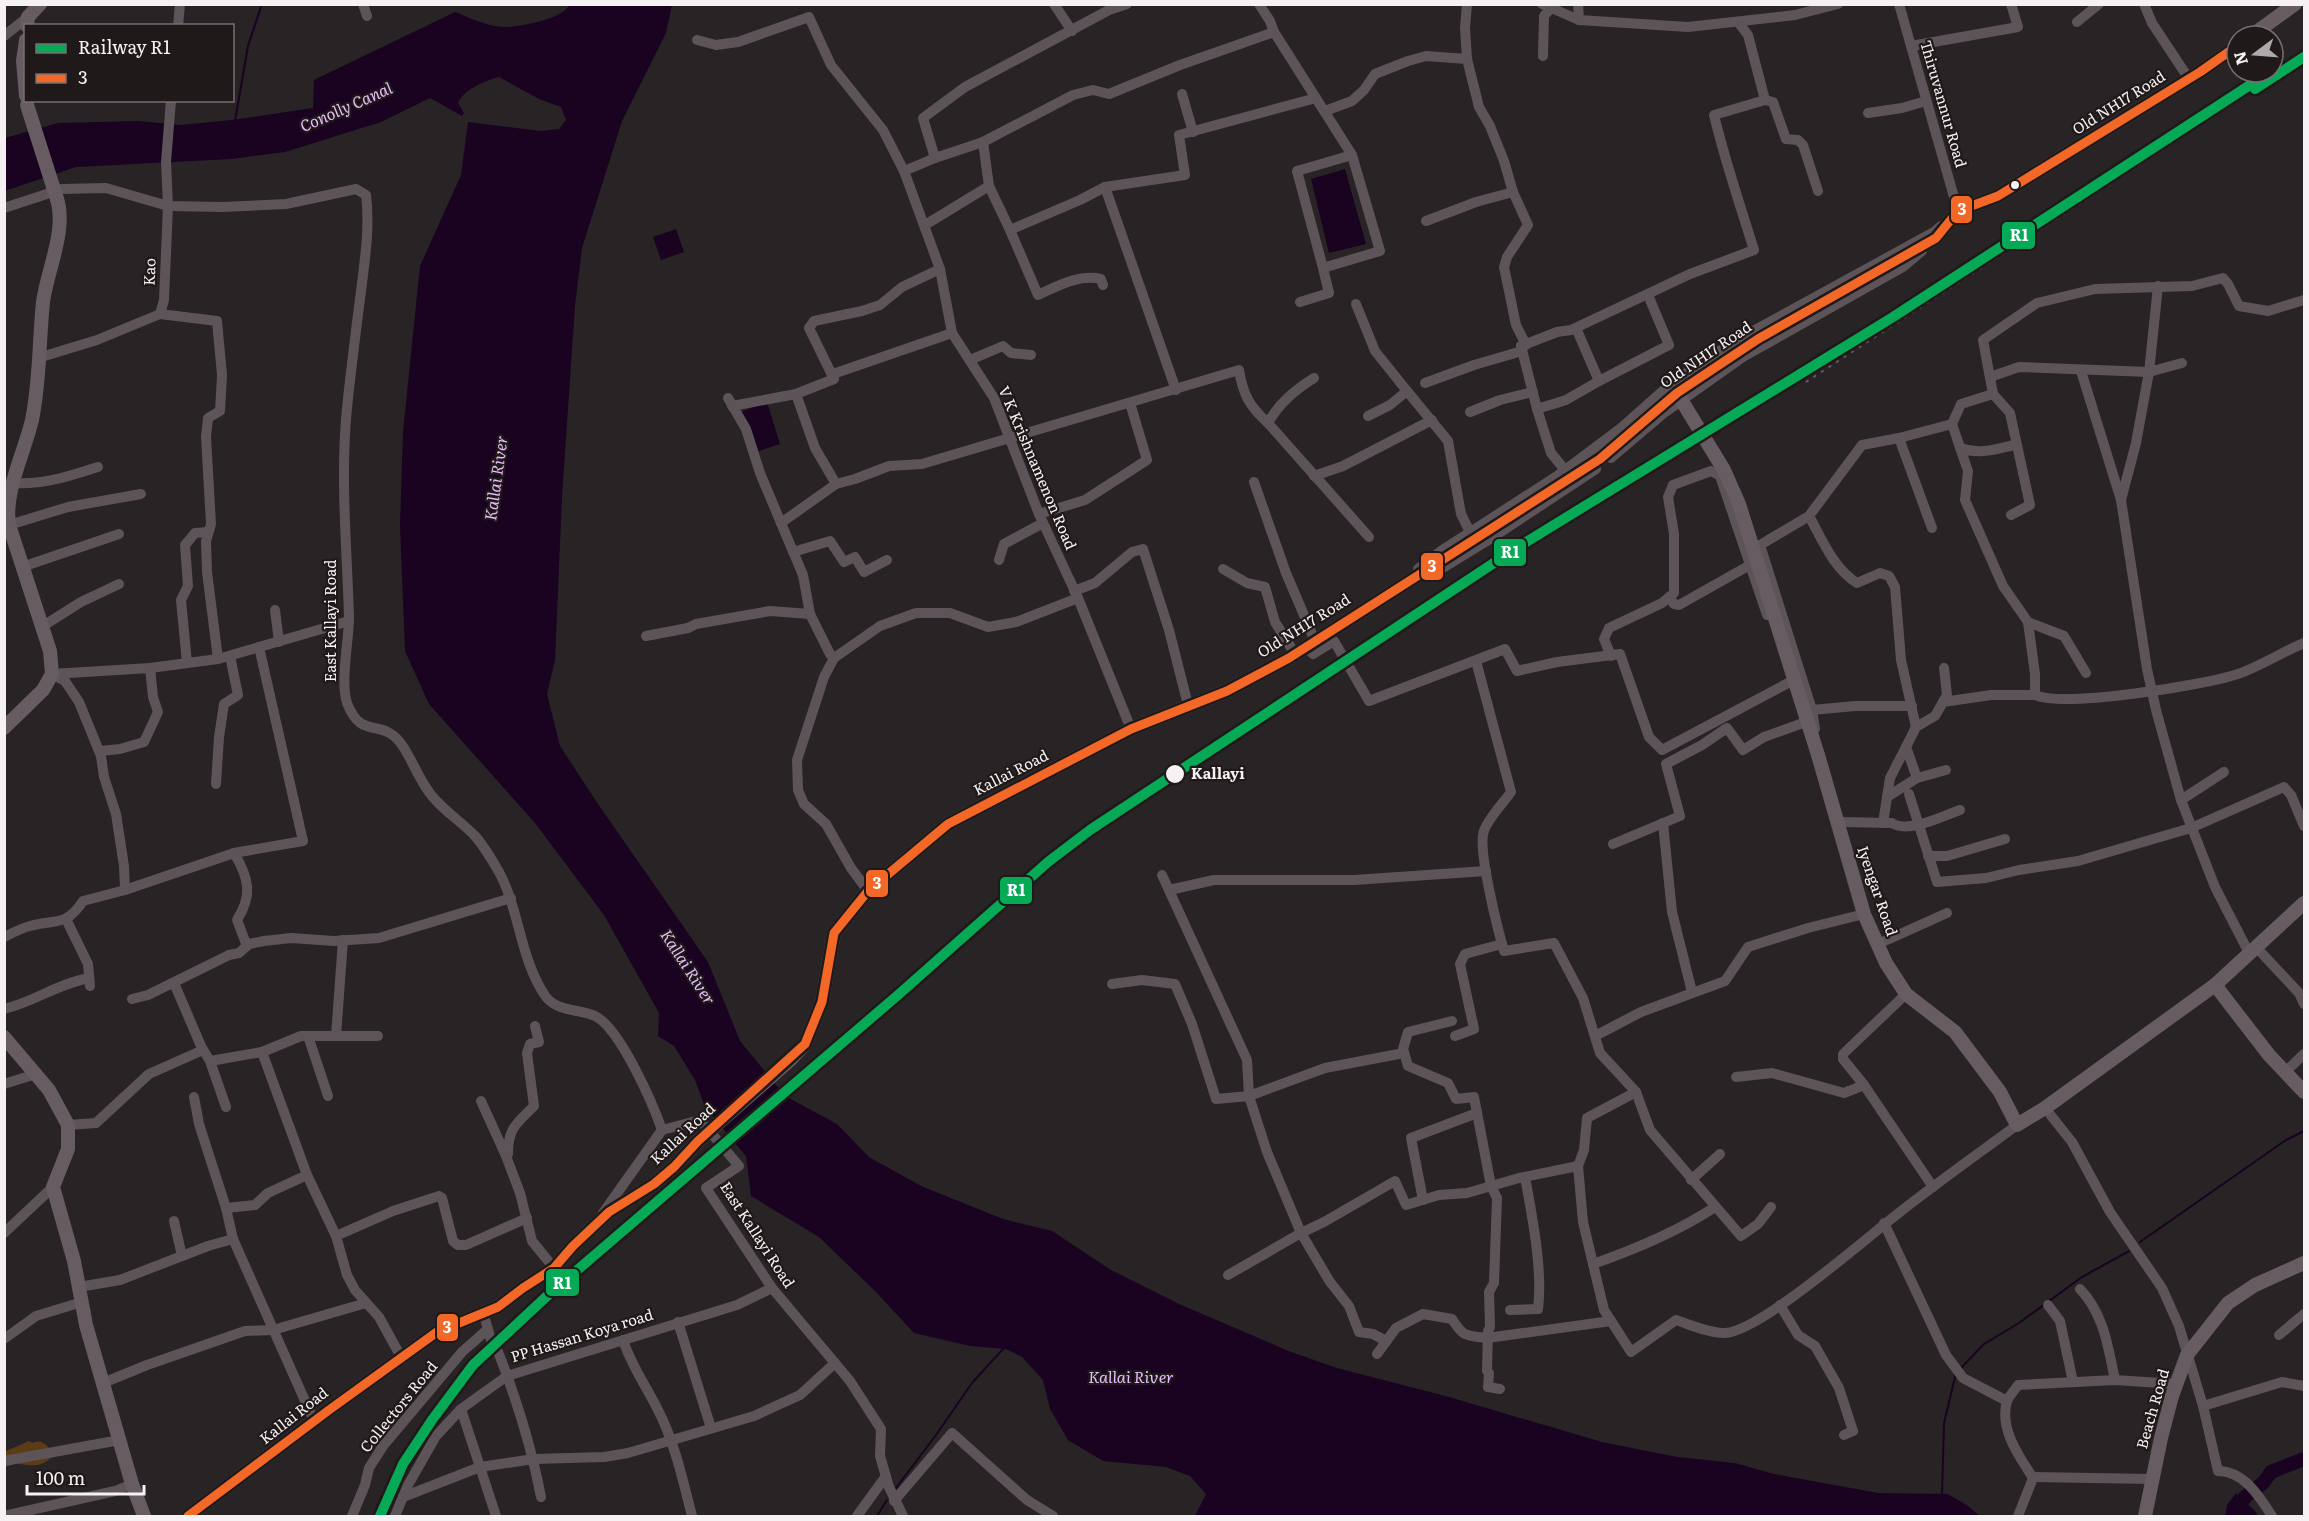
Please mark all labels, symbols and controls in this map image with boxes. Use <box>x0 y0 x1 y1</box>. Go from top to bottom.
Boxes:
legend <box>24 24 234 102</box>
north arrow <box>2225 24 2285 84</box>
text: Railway R1 <box>78 33 171 60</box>
street label: Thiruvannur Road <box>1915 37 1974 170</box>
text: N <box>2226 49 2253 68</box>
text: 3 <box>78 63 88 90</box>
street label: Old NH17 Road <box>2067 64 2169 140</box>
water label: Conolly Canal <box>295 75 396 137</box>
unlabelled marker <box>2009 179 2021 191</box>
line badge: 3 <box>1950 195 1973 224</box>
text: 3 <box>1958 196 1967 220</box>
line badge: R1 <box>2001 221 2036 250</box>
text: R1 <box>2010 222 2029 246</box>
street label: Kao <box>137 257 160 286</box>
street label: Old NH17 Road <box>1655 315 1756 393</box>
street label: V K Krishnamenon Road <box>993 382 1083 553</box>
water label: Kallai River <box>477 434 513 522</box>
line badge: R1 <box>1493 538 1527 567</box>
text: R1 <box>1501 539 1520 563</box>
line badge: 3 <box>1420 552 1444 581</box>
text: 3 <box>1428 553 1437 577</box>
street label: East Kallayi Road <box>318 560 341 682</box>
street label: Old NH17 Road <box>1252 587 1354 663</box>
street label: Kallai Road <box>969 743 1052 800</box>
place label: Kallayi <box>1191 761 1245 784</box>
marker: Kallayi <box>1164 763 1186 785</box>
street label: Iyengar Road <box>1852 842 1905 939</box>
line badge: 3 <box>865 869 889 898</box>
text: 3 <box>873 870 882 894</box>
line badge: R1 <box>999 876 1033 905</box>
text: R1 <box>1007 877 1026 901</box>
water label: Kallai River <box>656 924 722 1009</box>
street label: Kallai Road <box>644 1097 720 1169</box>
street label: East Kallayi Road <box>715 1176 801 1292</box>
line badge: R1 <box>545 1268 580 1297</box>
text: R1 <box>553 1270 572 1294</box>
street label: PP Hassan Koya road <box>507 1302 656 1367</box>
line badge: 3 <box>436 1313 459 1342</box>
text: 3 <box>443 1314 452 1338</box>
street label: Collectors Road <box>354 1355 442 1457</box>
water label: Kallai River <box>1088 1364 1174 1388</box>
street label: Beach Road <box>2129 1366 2174 1451</box>
street label: Kallai Road <box>254 1381 332 1449</box>
scale bar <box>27 1458 144 1496</box>
text: 100 m <box>36 1464 85 1491</box>

